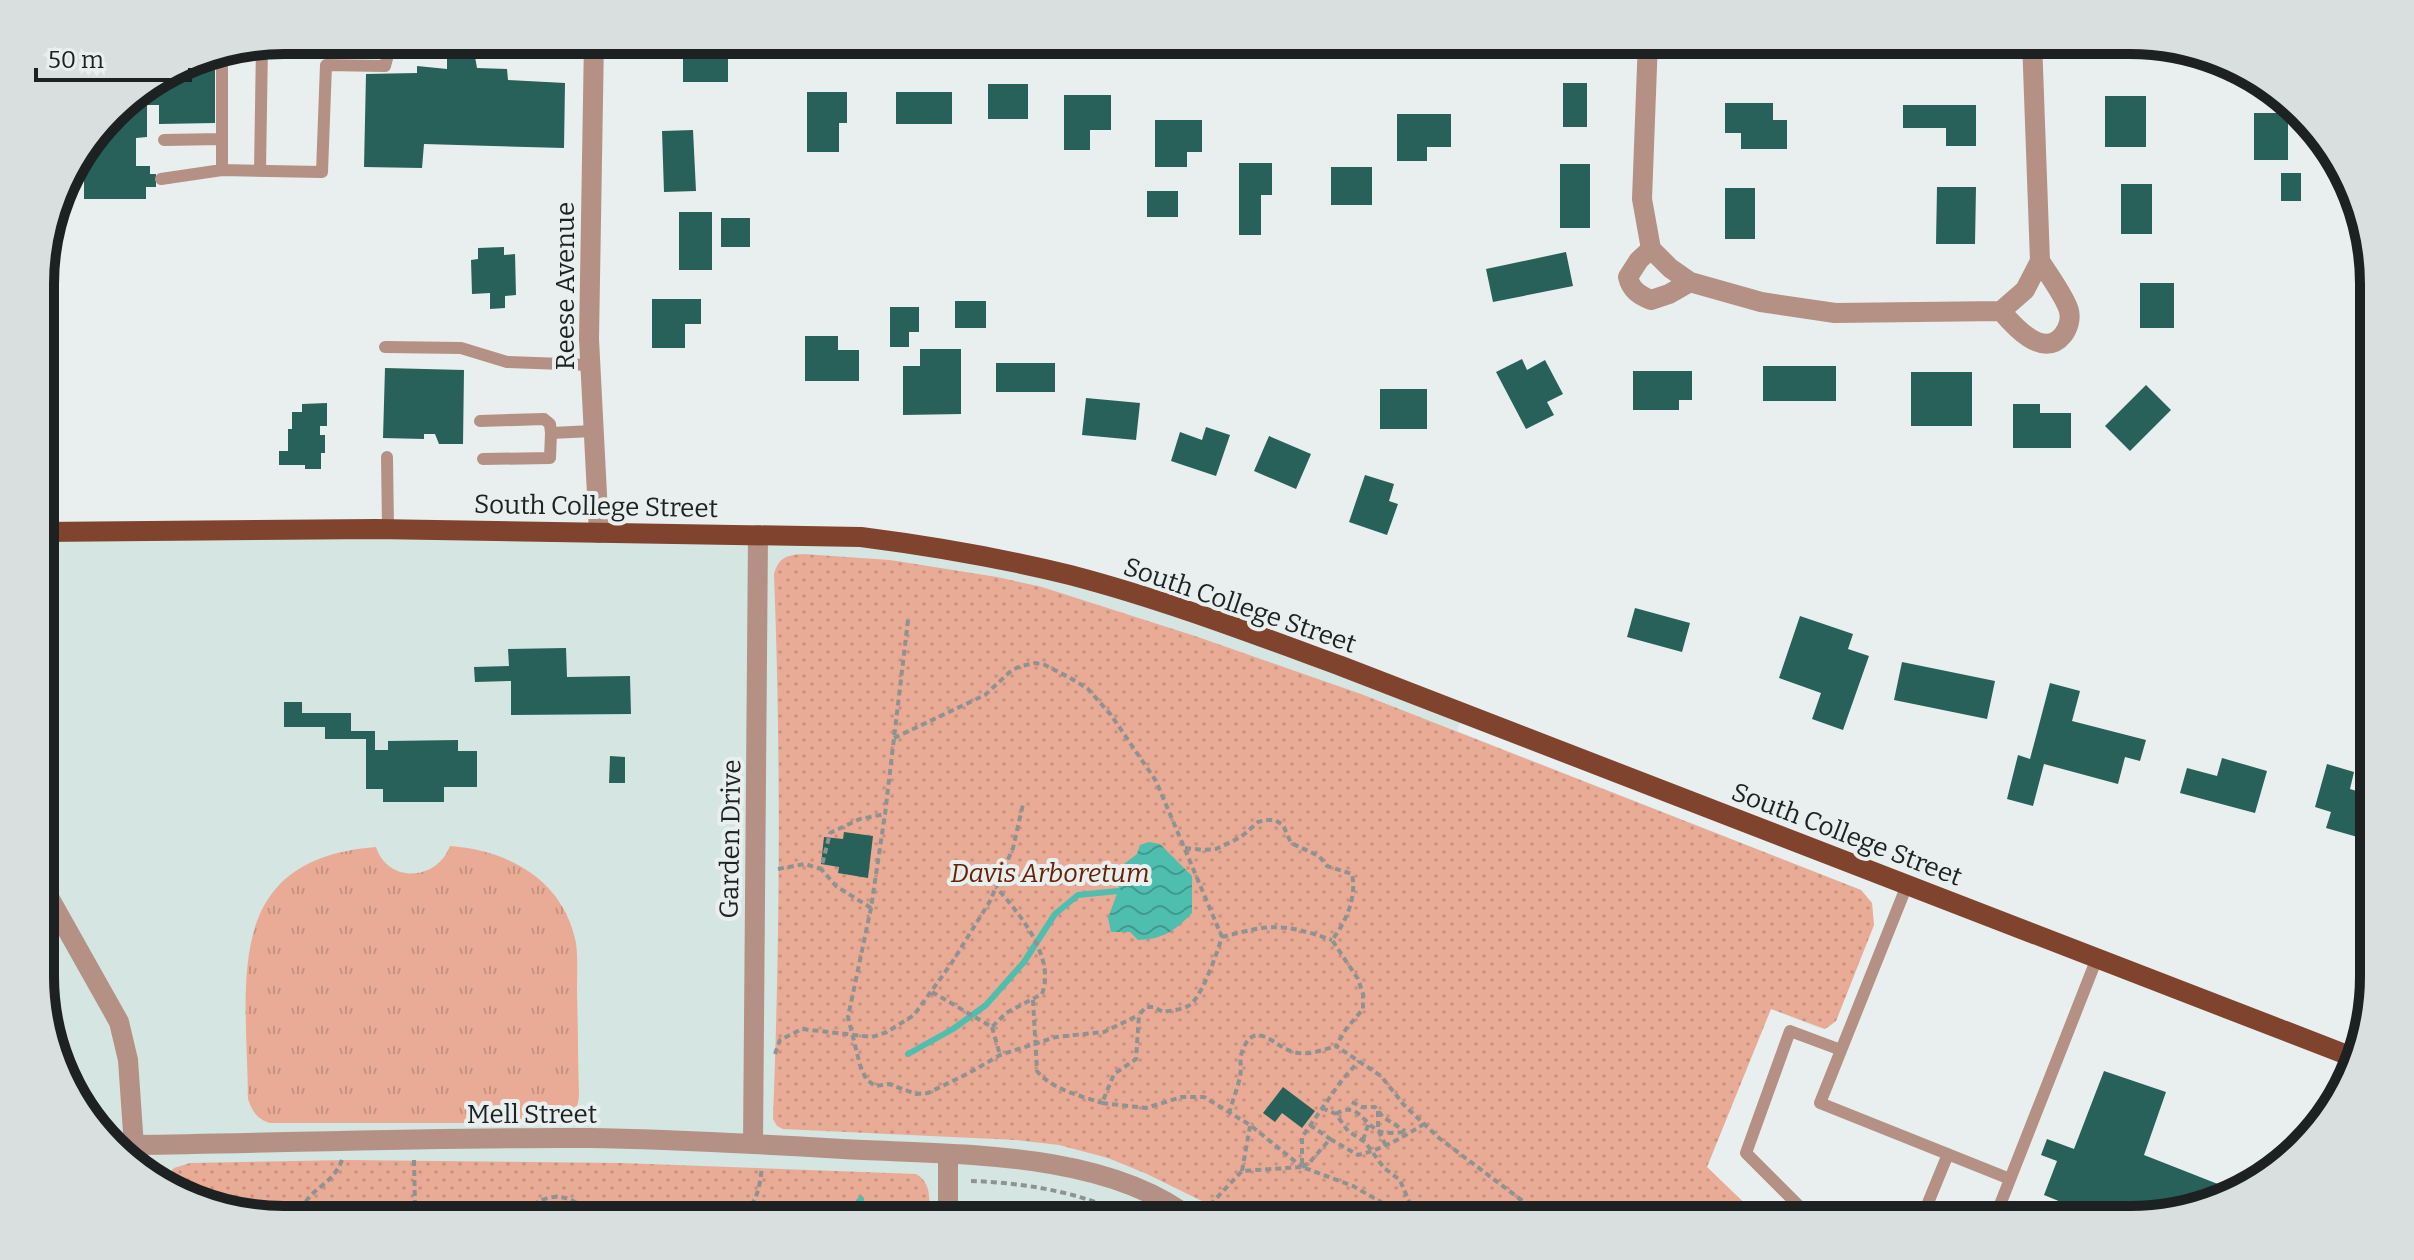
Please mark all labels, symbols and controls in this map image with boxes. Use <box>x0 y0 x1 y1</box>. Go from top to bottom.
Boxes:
scale bar <box>36 32 190 82</box>
text: 50 m <box>48 46 104 74</box>
street label: Reese Avenue <box>550 202 581 370</box>
street label: South College Street <box>474 489 719 524</box>
street label: South College Street <box>1119 551 1361 660</box>
street label: Garden Drive <box>714 759 747 919</box>
street label: South College Street <box>1727 776 1967 893</box>
park label: Davis Arboretum <box>950 858 1150 889</box>
street label: Mell Street <box>467 1099 598 1130</box>

